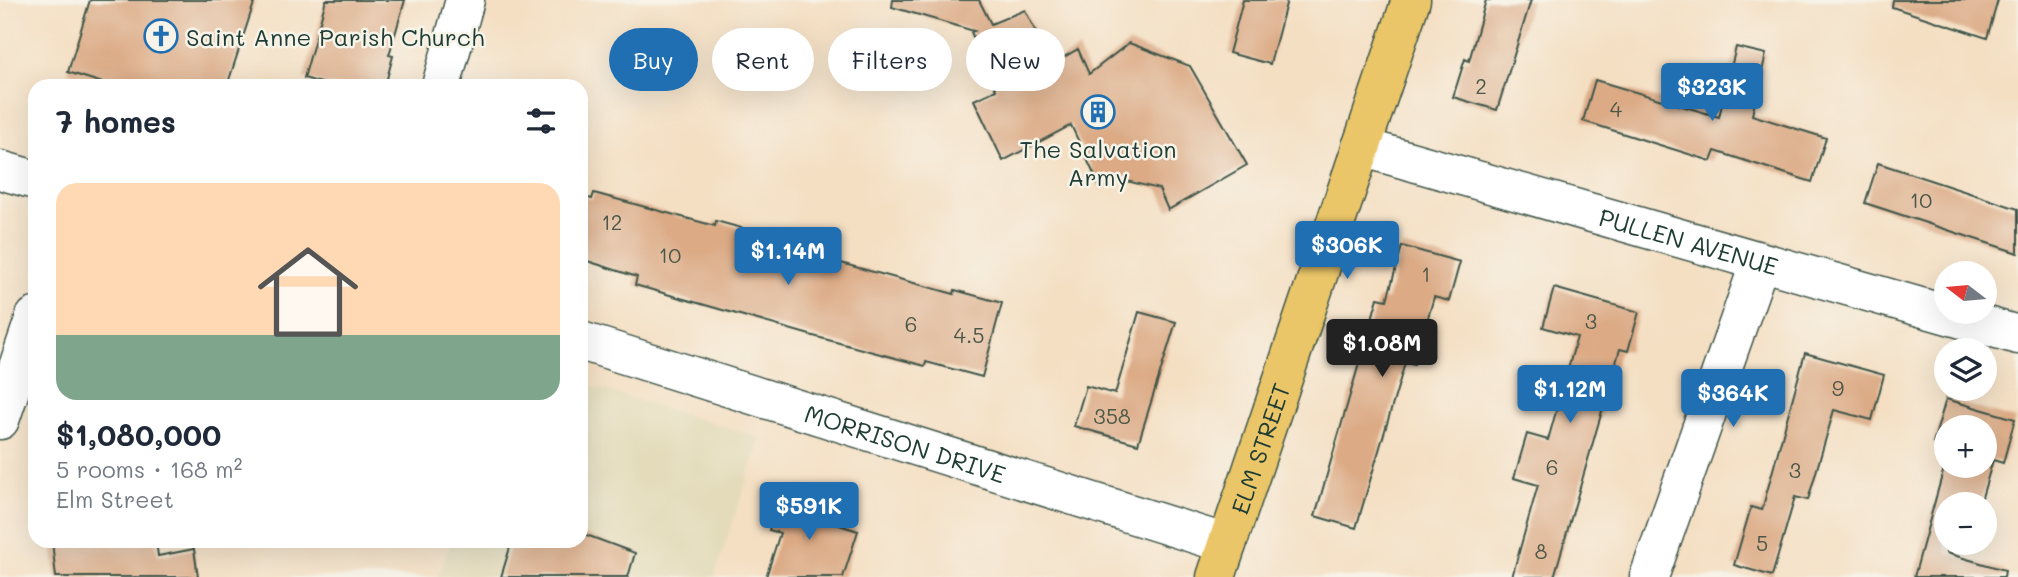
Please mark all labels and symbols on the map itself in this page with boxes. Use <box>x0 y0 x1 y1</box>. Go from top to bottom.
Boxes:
church icon: Saint Anne Parish Church <box>142 17 180 55</box>
place label: Saint Anne Parish Church <box>186 21 484 52</box>
pin: $323K <box>1663 64 1761 123</box>
house number: 2 <box>1475 72 1487 99</box>
building icon: The Salvation Army <box>1079 93 1117 131</box>
house number: 4 <box>1610 95 1623 122</box>
place label: The Salvation Army <box>1019 133 1177 192</box>
house number: 10 <box>1910 186 1932 213</box>
street label: PULLEN AVENUE <box>1596 200 1782 281</box>
house number: 12 <box>601 208 623 235</box>
pin: $306K <box>1298 222 1396 281</box>
pin: $1.14M <box>731 228 845 287</box>
house number: 10 <box>659 241 681 268</box>
house number: 1 <box>1421 260 1431 287</box>
north arrow <box>1934 261 1997 324</box>
house number: 3 <box>1585 307 1597 334</box>
house number: 6 <box>905 310 917 337</box>
pin: $1.08M <box>1325 320 1439 379</box>
house number: 4.5 <box>954 321 984 348</box>
pin: $1.12M <box>1513 366 1627 425</box>
pin: $364K <box>1684 370 1782 429</box>
house number: 9 <box>1832 374 1844 401</box>
street label: ELM STREET <box>1223 379 1296 518</box>
street label: MORRISON DRIVE <box>801 397 1010 489</box>
house number: 358 <box>1093 402 1131 429</box>
house number: 6 <box>1546 453 1558 480</box>
house number: 3 <box>1789 456 1801 483</box>
pin: $591K <box>760 482 858 542</box>
house number: 5 <box>1756 529 1768 556</box>
house number: 8 <box>1535 537 1547 564</box>

